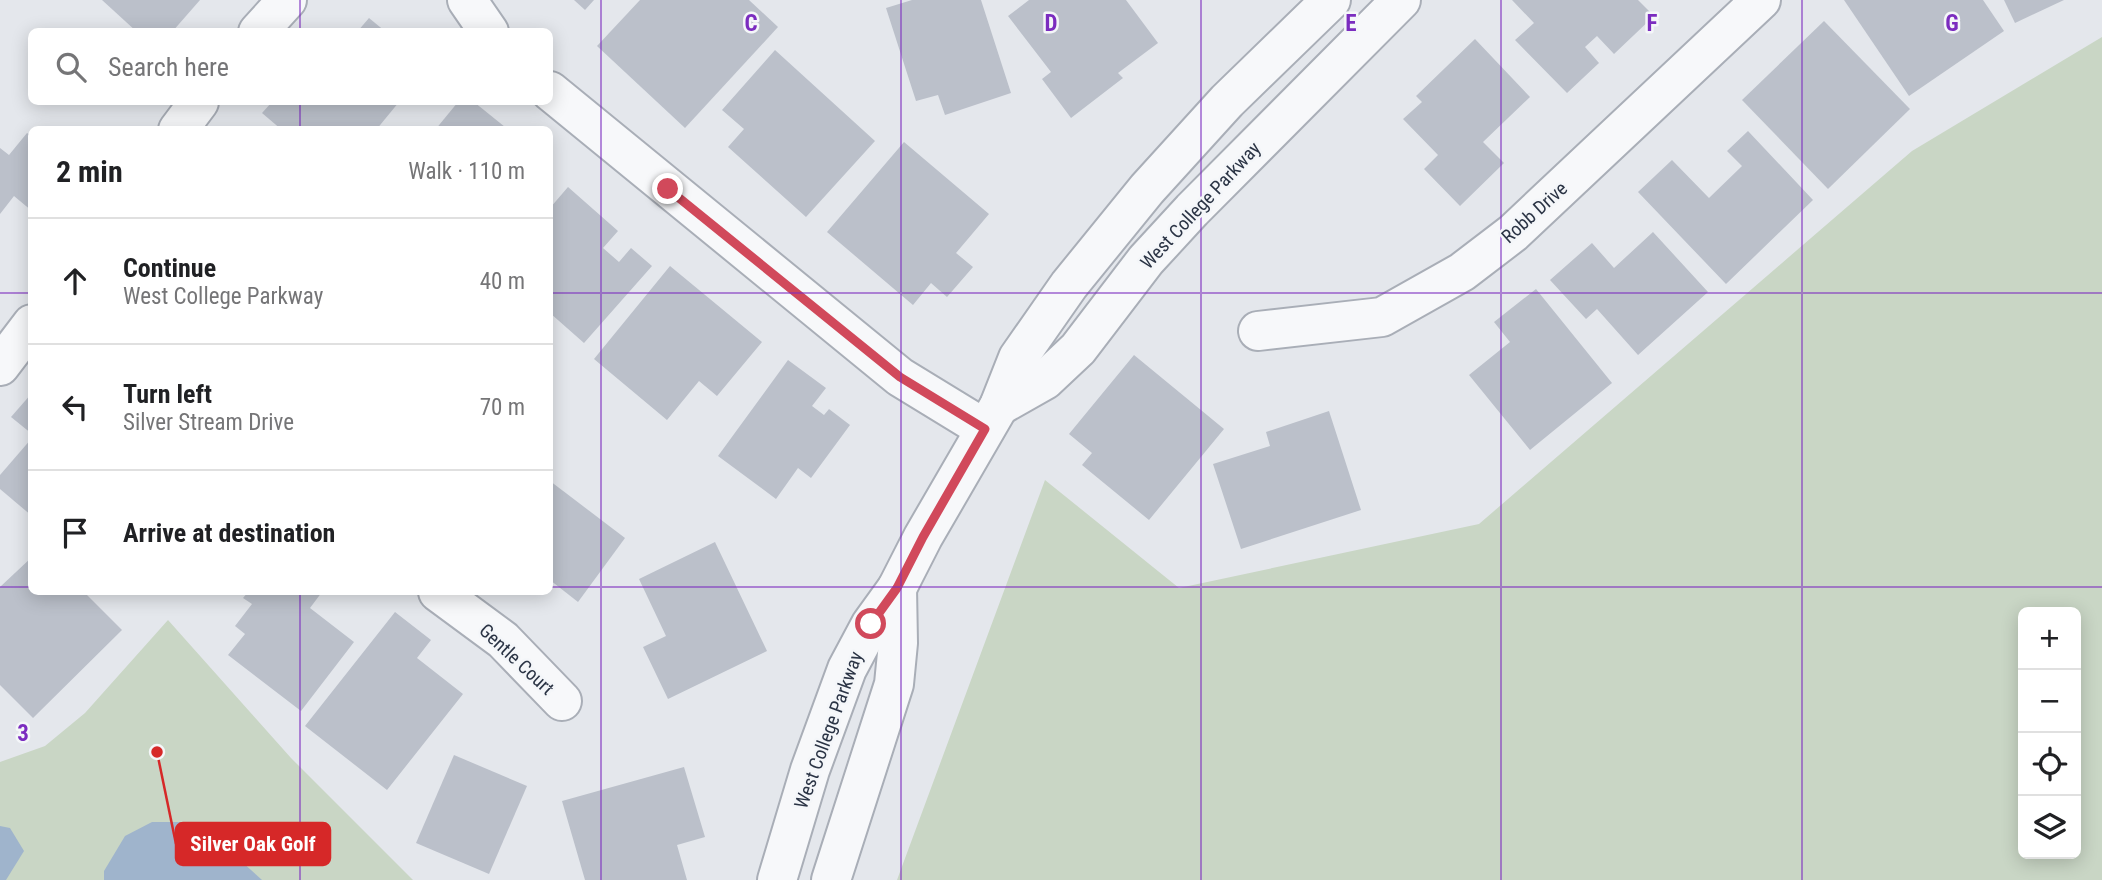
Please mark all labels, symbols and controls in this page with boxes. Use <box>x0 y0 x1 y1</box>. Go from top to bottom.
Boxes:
text: C <box>744 10 758 37</box>
text: D <box>1045 10 1058 37</box>
text: E <box>1345 10 1357 37</box>
text: F <box>1647 10 1658 37</box>
text: G <box>1945 10 1959 37</box>
search box <box>28 28 553 105</box>
icon: search <box>52 48 90 86</box>
text: Search here <box>108 52 229 82</box>
street label: West College Parkway <box>1136 137 1265 274</box>
text: 2 min <box>56 154 123 189</box>
text: Walk · 110 m <box>408 158 525 185</box>
route end <box>652 173 683 204</box>
street label: Robb Drive <box>1497 177 1572 248</box>
text: Continue <box>123 253 216 283</box>
icon: ahead <box>56 262 94 300</box>
text: 40 m <box>480 268 525 295</box>
text: West College Parkway <box>123 283 323 310</box>
text: Turn left <box>123 379 212 409</box>
icon: left <box>56 388 94 426</box>
text: 70 m <box>480 394 525 421</box>
text: Silver Stream Drive <box>123 409 294 436</box>
icon: arrive <box>56 514 94 552</box>
text: Arrive at destination <box>123 518 335 548</box>
map controls <box>2018 607 2081 859</box>
button: + <box>2018 607 2081 670</box>
route start <box>855 608 886 639</box>
street label: Gentle Court <box>474 619 559 700</box>
street label: West College Parkway <box>789 648 868 812</box>
button: − <box>2018 670 2081 733</box>
text: 3 <box>17 720 29 747</box>
button: locate <box>2018 733 2081 796</box>
button: layers <box>2018 796 2081 859</box>
callout: Silver Oak Golf <box>176 823 330 865</box>
text: Silver Oak Golf <box>190 832 316 856</box>

